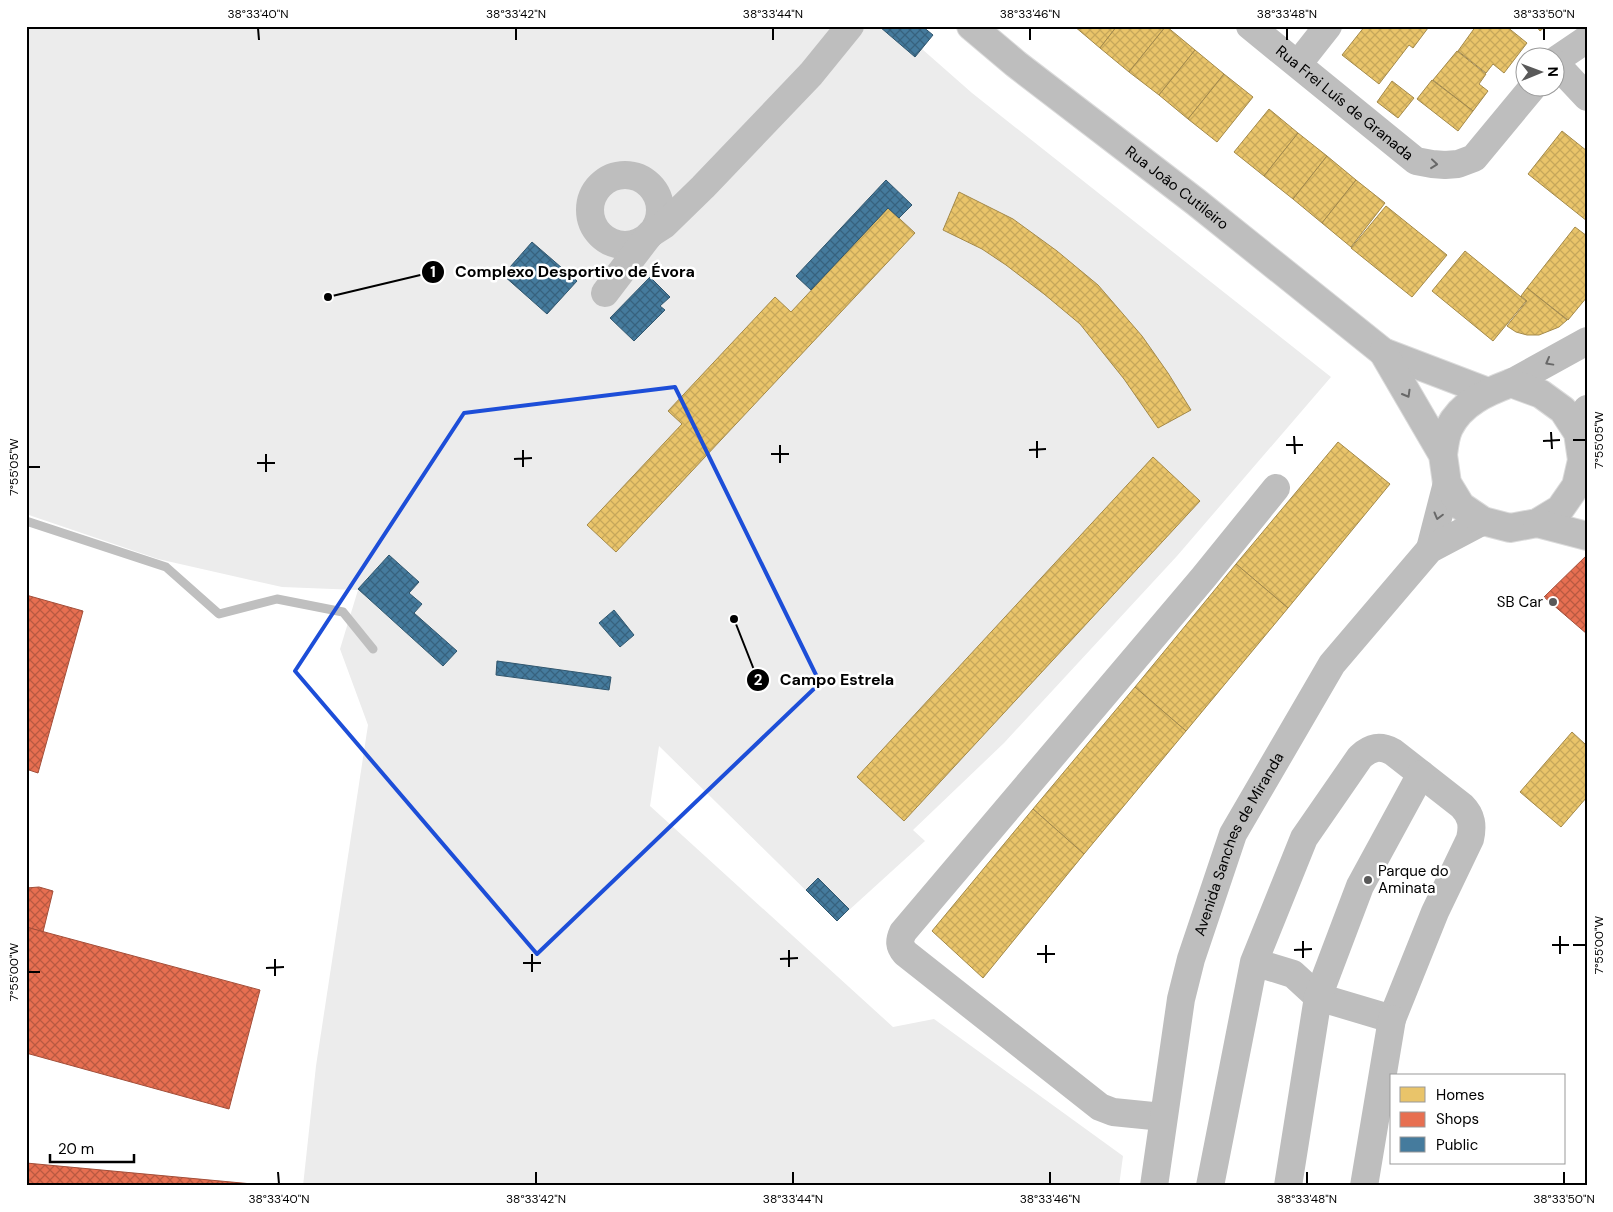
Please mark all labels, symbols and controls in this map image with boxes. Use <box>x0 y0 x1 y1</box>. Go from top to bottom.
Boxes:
text: 38°33'40"N <box>227 6 289 22</box>
text: 38°33'42"N <box>486 6 546 22</box>
text: 38°33'44"N <box>743 6 803 22</box>
text: 38°33'46"N <box>1000 6 1060 22</box>
text: 38°33'48"N <box>1257 6 1317 22</box>
text: 38°33'50"N <box>1513 6 1575 22</box>
street label: Rua Frei Luís de Granada <box>1272 41 1418 165</box>
north arrow <box>1516 48 1566 98</box>
text: N <box>1544 67 1562 77</box>
street label: Rua João Cutileiro <box>1121 141 1233 234</box>
one-way arrow <box>1431 158 1439 169</box>
callout: Complexo Desportivo de Évora <box>420 256 705 287</box>
text: Complexo Desportivo de Évora <box>455 261 695 282</box>
text: 1 <box>430 262 436 282</box>
one-way arrow <box>1545 356 1554 366</box>
one-way arrow <box>1401 389 1411 398</box>
text: 7°55'05"W <box>1591 411 1607 469</box>
text: 7°55'05"W <box>6 438 22 496</box>
one-way arrow <box>1434 511 1444 519</box>
place label: SB Car <box>1497 592 1543 612</box>
marker: SB Car <box>1547 596 1559 608</box>
callout: Campo Estrela <box>745 664 905 695</box>
text: Campo Estrela <box>780 669 894 690</box>
text: 2 <box>754 670 763 690</box>
street label: Avenida Sanches de Miranda <box>1189 749 1288 939</box>
place label: Parque do Aminata <box>1378 861 1449 898</box>
marker: Parque do Aminata <box>1362 874 1374 886</box>
text: 7°55'00"W <box>1591 915 1607 974</box>
text: 7°55'00"W <box>6 942 22 1001</box>
legend <box>1390 1074 1566 1164</box>
text: Homes <box>1436 1085 1485 1105</box>
text: Shops <box>1436 1109 1479 1129</box>
scale bar <box>50 1132 134 1164</box>
text: Public <box>1436 1135 1478 1155</box>
text: 20 m <box>58 1139 94 1159</box>
text: 38°33'40"N <box>248 1191 310 1207</box>
text: 38°33'42"N <box>506 1191 566 1207</box>
text: 38°33'44"N <box>763 1191 823 1207</box>
text: 38°33'46"N <box>1020 1191 1080 1207</box>
text: 38°33'48"N <box>1277 1191 1337 1207</box>
text: 38°33'50"N <box>1533 1191 1595 1207</box>

